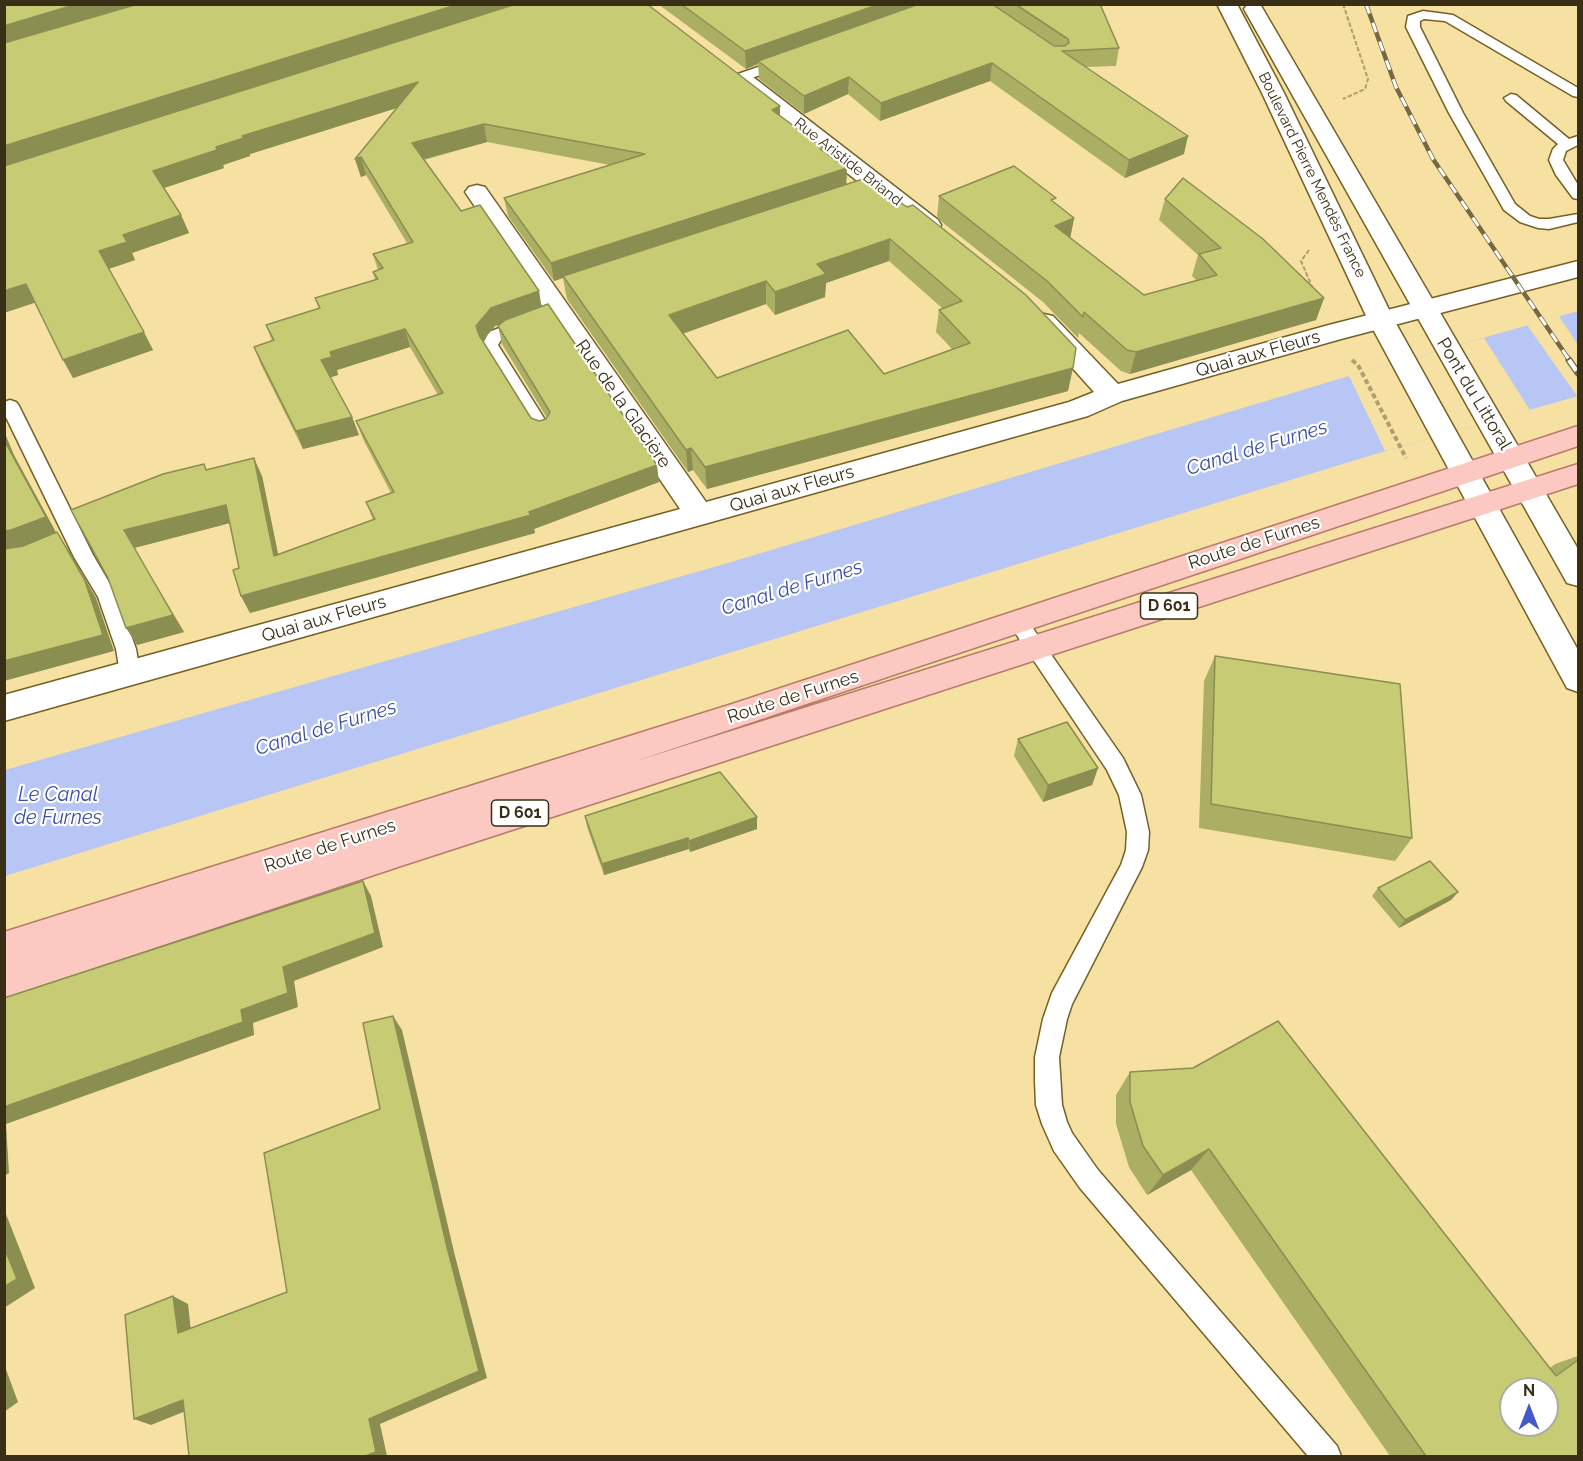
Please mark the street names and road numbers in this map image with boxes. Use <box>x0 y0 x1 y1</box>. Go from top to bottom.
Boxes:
street label: Boulevard Pierre Mendès France <box>1254 69 1370 281</box>
street label: Rue Aristide Briand <box>790 114 906 210</box>
street label: Quai aux Fleurs <box>1193 326 1323 382</box>
street label: Pont du Littoral <box>1432 334 1516 454</box>
street label: Rue de la Glacière <box>571 336 675 472</box>
street label: Quai aux Fleurs <box>727 461 857 517</box>
street label: Route de Furnes <box>1186 512 1322 574</box>
street label: Quai aux Fleurs <box>259 591 389 647</box>
road number: D 601 <box>1140 593 1198 619</box>
street label: Route de Furnes <box>725 666 861 728</box>
road number: D 601 <box>492 800 548 826</box>
street label: Route de Furnes <box>262 815 398 877</box>

